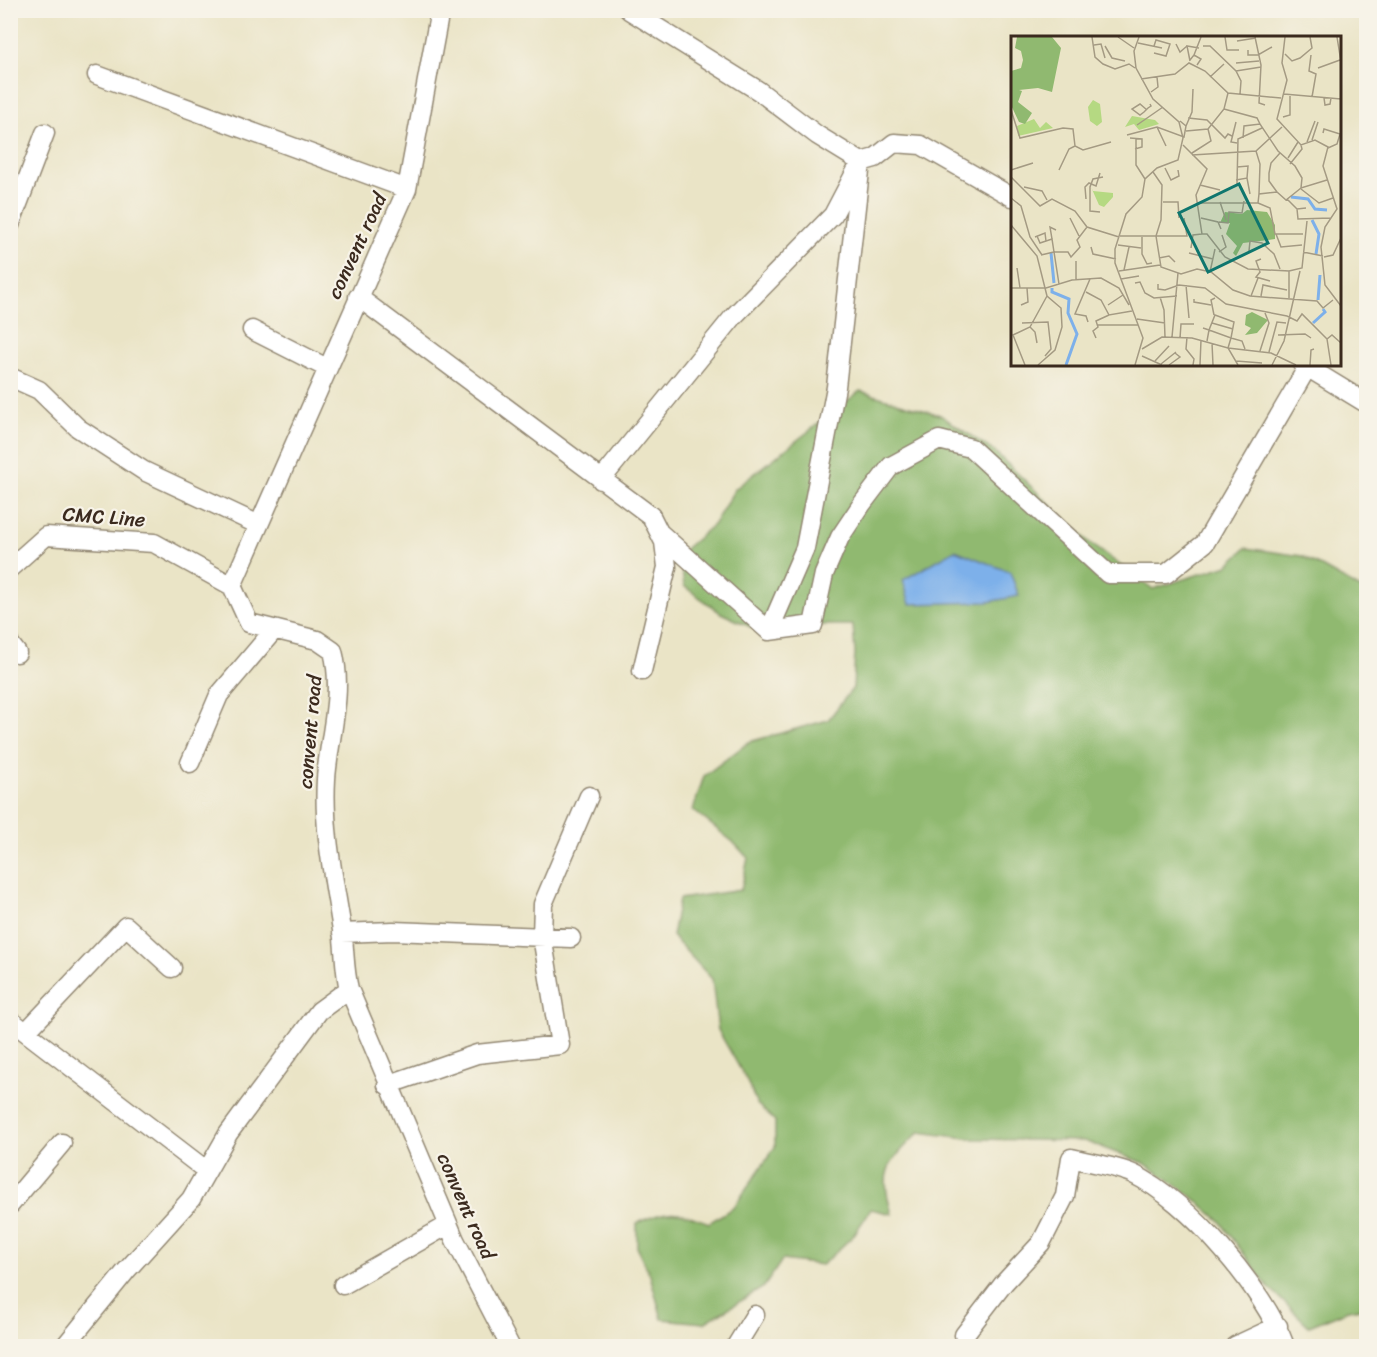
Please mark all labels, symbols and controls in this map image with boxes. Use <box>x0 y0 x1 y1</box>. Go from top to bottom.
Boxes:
inset map <box>1011 36 1341 366</box>
street label: convent road <box>317 186 398 305</box>
street label: CMC Line <box>62 497 146 537</box>
street label: convent road <box>288 672 333 790</box>
street label: convent road <box>427 1147 506 1266</box>

